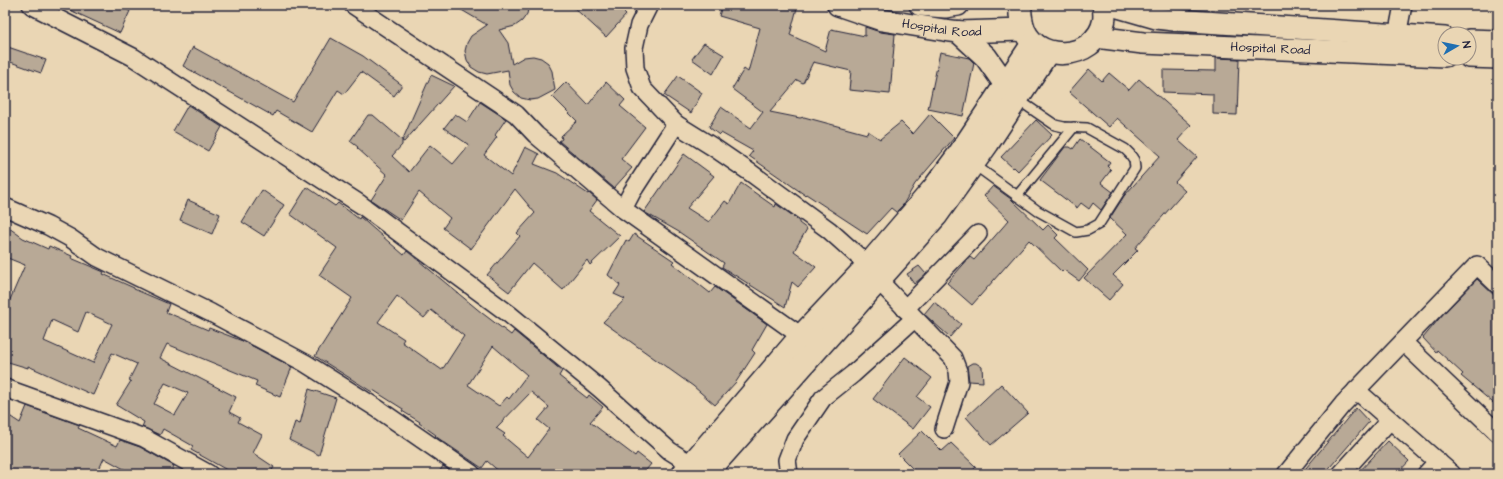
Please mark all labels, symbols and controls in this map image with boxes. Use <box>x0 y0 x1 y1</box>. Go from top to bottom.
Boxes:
street label: Hospital Road <box>901 14 982 41</box>
north arrow <box>1437 26 1477 66</box>
street label: Hospital Road <box>1230 38 1311 59</box>
text: N <box>1458 40 1474 49</box>

